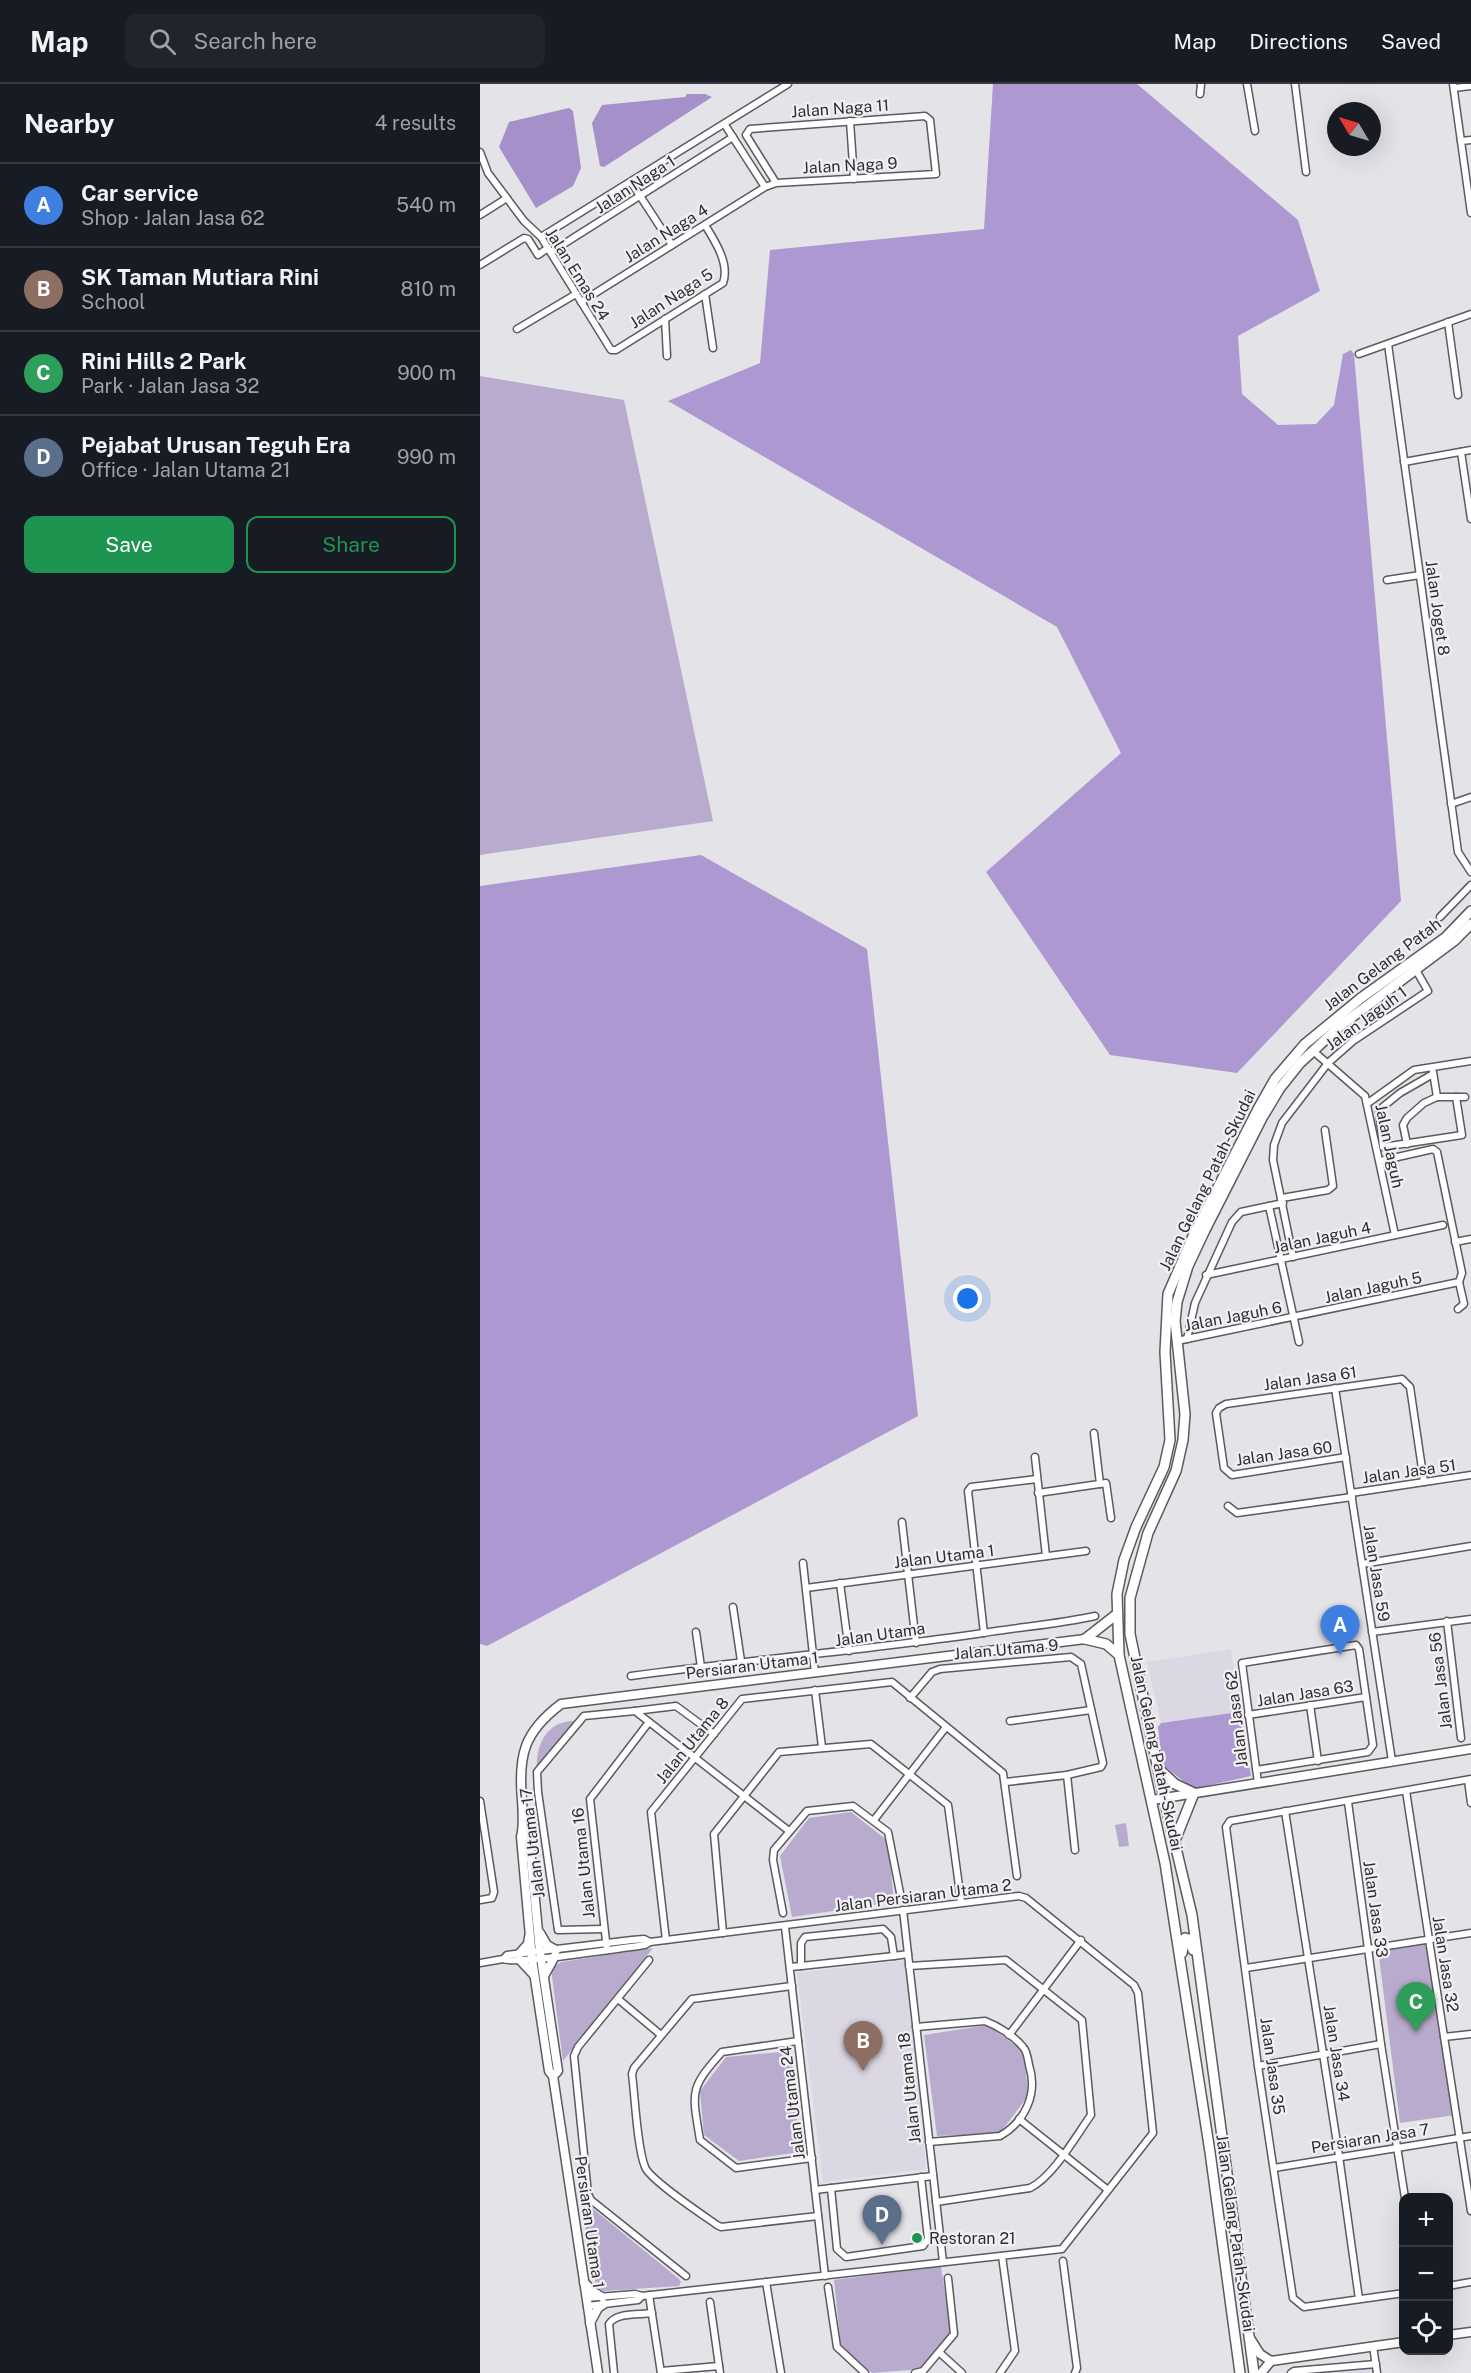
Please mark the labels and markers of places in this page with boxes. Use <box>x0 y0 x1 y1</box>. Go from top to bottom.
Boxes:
pin: A <box>1320 1606 1360 1655</box>
pin: C <box>1396 1982 1436 2032</box>
pin: B <box>844 2022 883 2071</box>
pin: D <box>862 2196 902 2245</box>
place label: Restoran 21 <box>929 2229 1016 2248</box>
marker: Restoran 21 <box>910 2231 924 2245</box>

